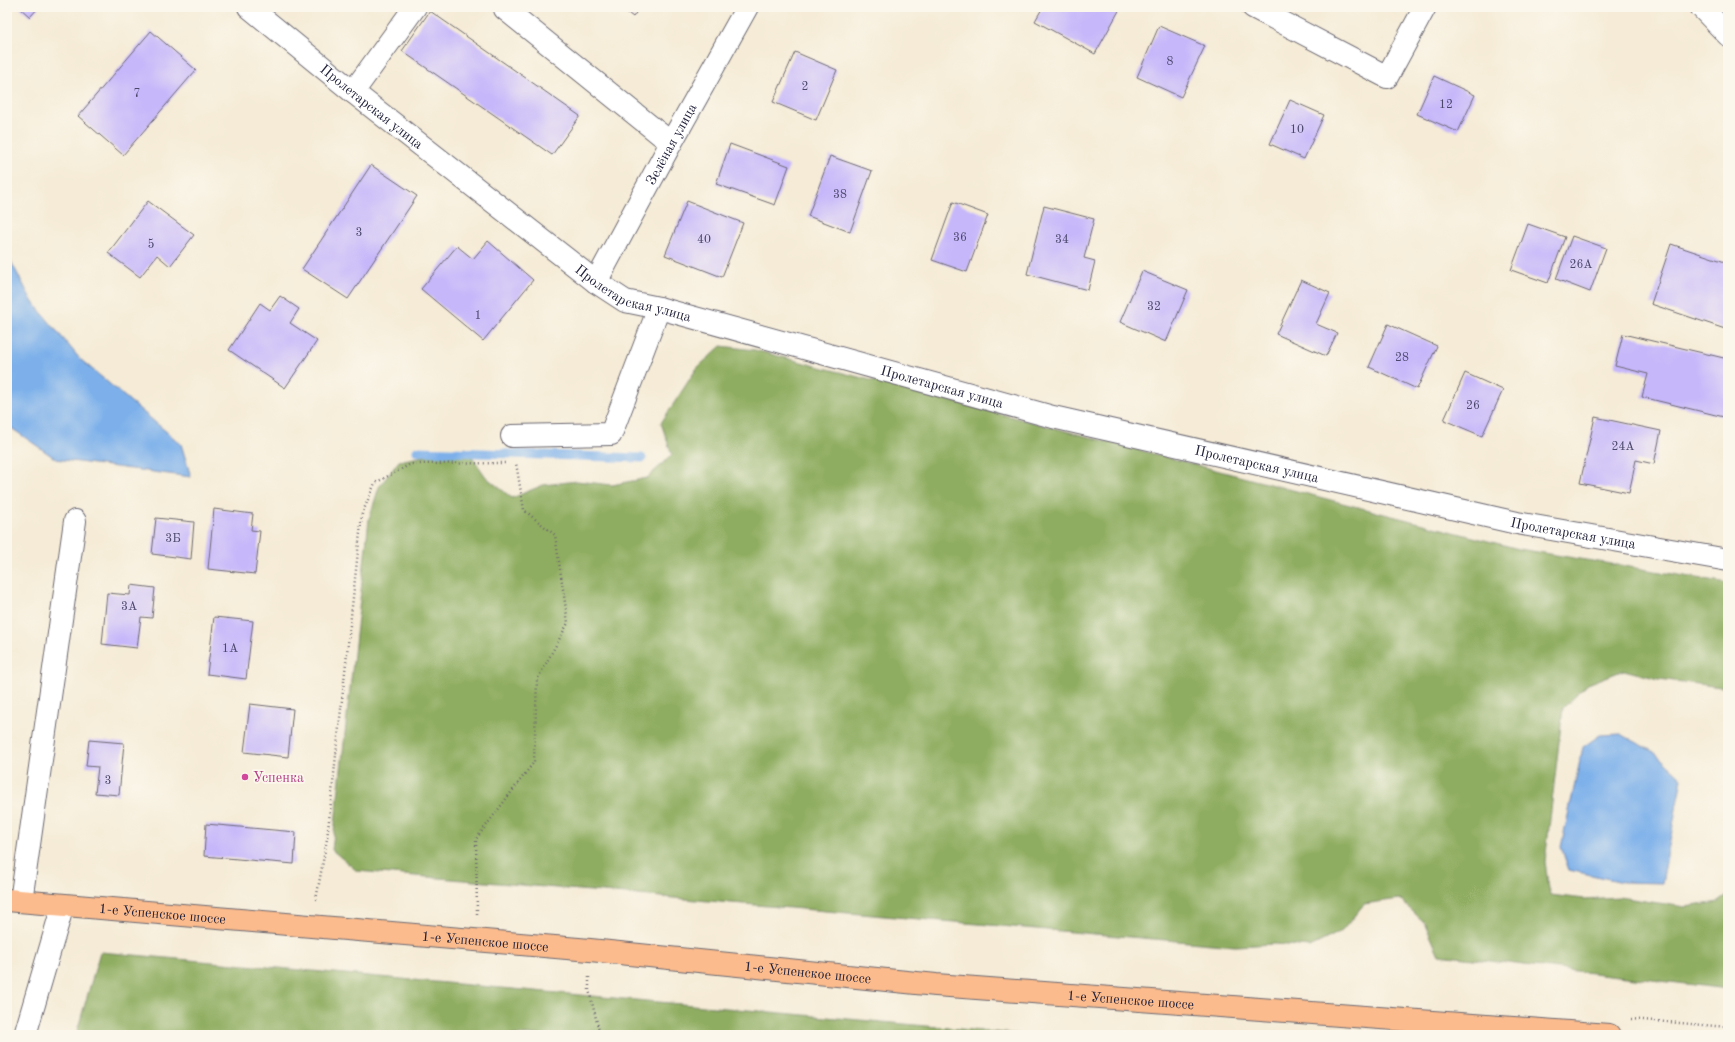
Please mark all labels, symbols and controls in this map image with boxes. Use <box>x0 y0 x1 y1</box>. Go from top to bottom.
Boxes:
house number: 8 <box>1167 56 1174 68</box>
street label: Пролетарская улица <box>317 62 425 152</box>
house number: 2 <box>802 81 808 93</box>
house number: 7 <box>134 88 140 100</box>
house number: 12 <box>1439 99 1453 111</box>
street label: Зелёная улица <box>644 101 700 187</box>
house number: 10 <box>1290 124 1304 136</box>
house number: 38 <box>833 189 847 201</box>
house number: 3 <box>356 227 362 239</box>
house number: 36 <box>953 232 967 244</box>
house number: 40 <box>697 234 711 246</box>
house number: 34 <box>1055 234 1069 246</box>
house number: 5 <box>148 238 155 251</box>
house number: 26А <box>1569 259 1593 271</box>
street label: Пролетарская улица <box>572 262 693 325</box>
house number: 32 <box>1147 301 1161 313</box>
house number: 1 <box>475 310 481 322</box>
house number: 28 <box>1395 352 1409 364</box>
street label: Пролетарская улица <box>879 364 1005 411</box>
house number: 26 <box>1466 400 1480 412</box>
house number: 24А <box>1611 441 1635 453</box>
street label: Пролетарская улица <box>1193 444 1320 485</box>
street label: Пролетарская улица <box>1509 516 1637 552</box>
house number: 3Б <box>165 533 181 545</box>
house number: 3А <box>121 601 137 613</box>
house number: 1А <box>222 643 238 655</box>
place label: Успенка <box>253 771 304 785</box>
marker: Успенка <box>240 772 250 782</box>
house number: 3 <box>105 775 111 787</box>
street label: 1-е Успенское шоссе <box>98 902 226 927</box>
street label: 1-е Успенское шоссе <box>421 930 549 954</box>
street label: 1-е Успенское шоссе <box>744 960 872 986</box>
street label: 1-е Успенское шоссе <box>1066 989 1195 1012</box>

